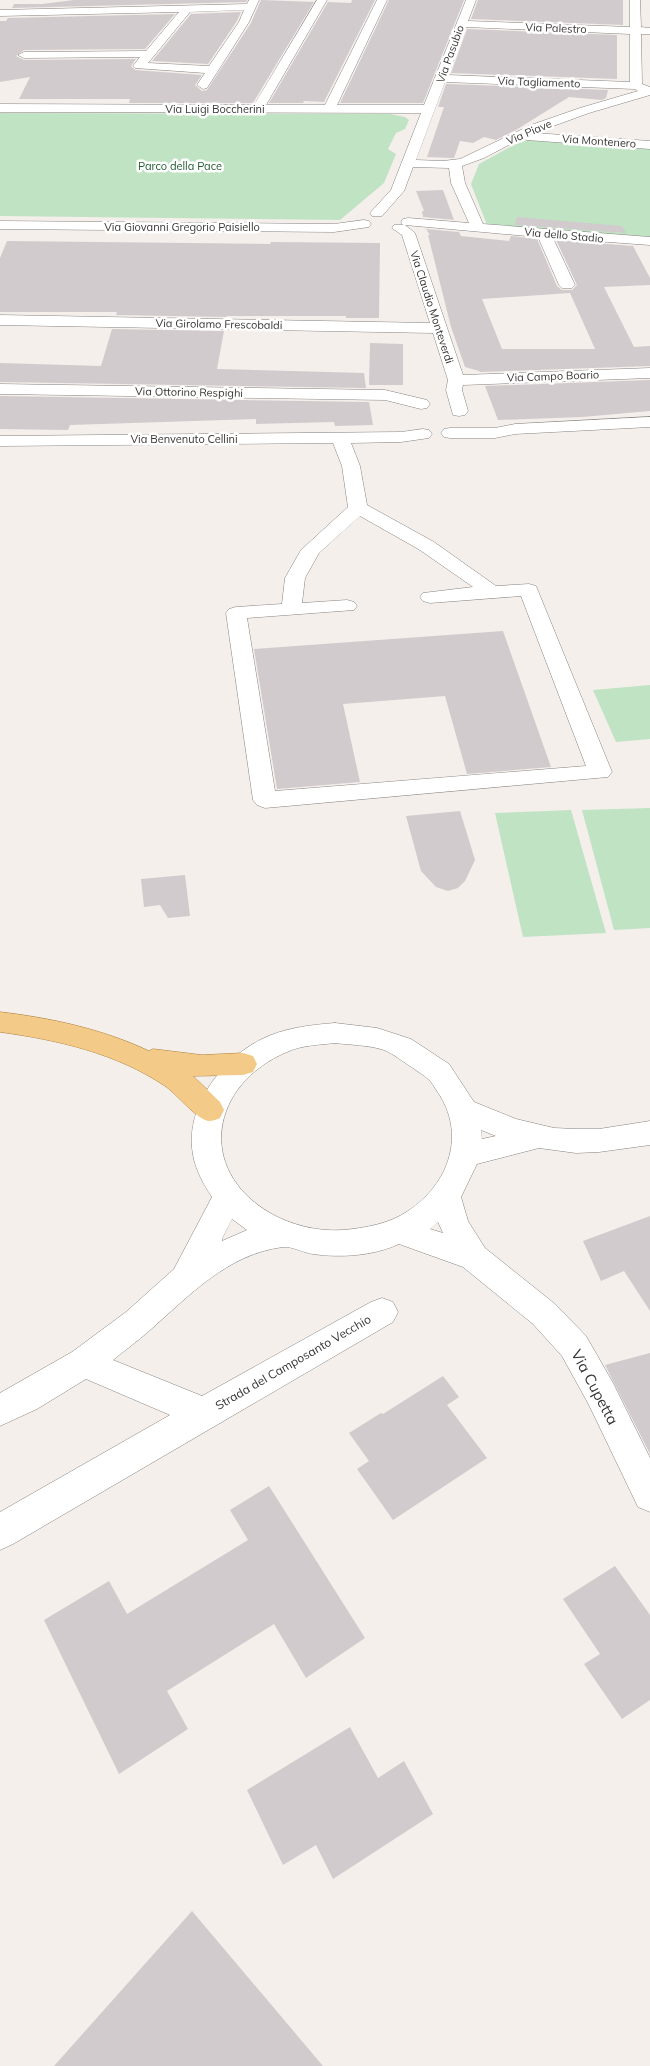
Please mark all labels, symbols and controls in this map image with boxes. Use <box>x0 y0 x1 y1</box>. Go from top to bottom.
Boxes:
street label: Via Palestro <box>525 20 587 36</box>
street label: Via Pasubio <box>433 23 467 85</box>
street label: Via Tagliamento <box>497 74 581 90</box>
street label: Via Luigi Boccherini <box>165 102 265 116</box>
street label: Via Piave <box>504 116 554 148</box>
street label: Via Montenero <box>561 131 637 151</box>
park label: Parco della Pace <box>138 159 222 173</box>
street label: Via Giovanni Gregorio Paisiello <box>104 220 260 234</box>
street label: Via dello Stadio <box>524 225 604 245</box>
street label: Via Claudio Monteverdi <box>407 249 457 365</box>
street label: Via Girolamo Frescobaldi <box>156 316 282 332</box>
street label: Via Campo Boario <box>507 367 599 385</box>
street label: Via Ottorino Respighi <box>135 384 243 400</box>
street label: Via Benvenuto Cellini <box>130 432 238 446</box>
street label: Strada del Camposanto Vecchio <box>213 1311 374 1413</box>
street label: Via Cupetta <box>567 1346 623 1428</box>

